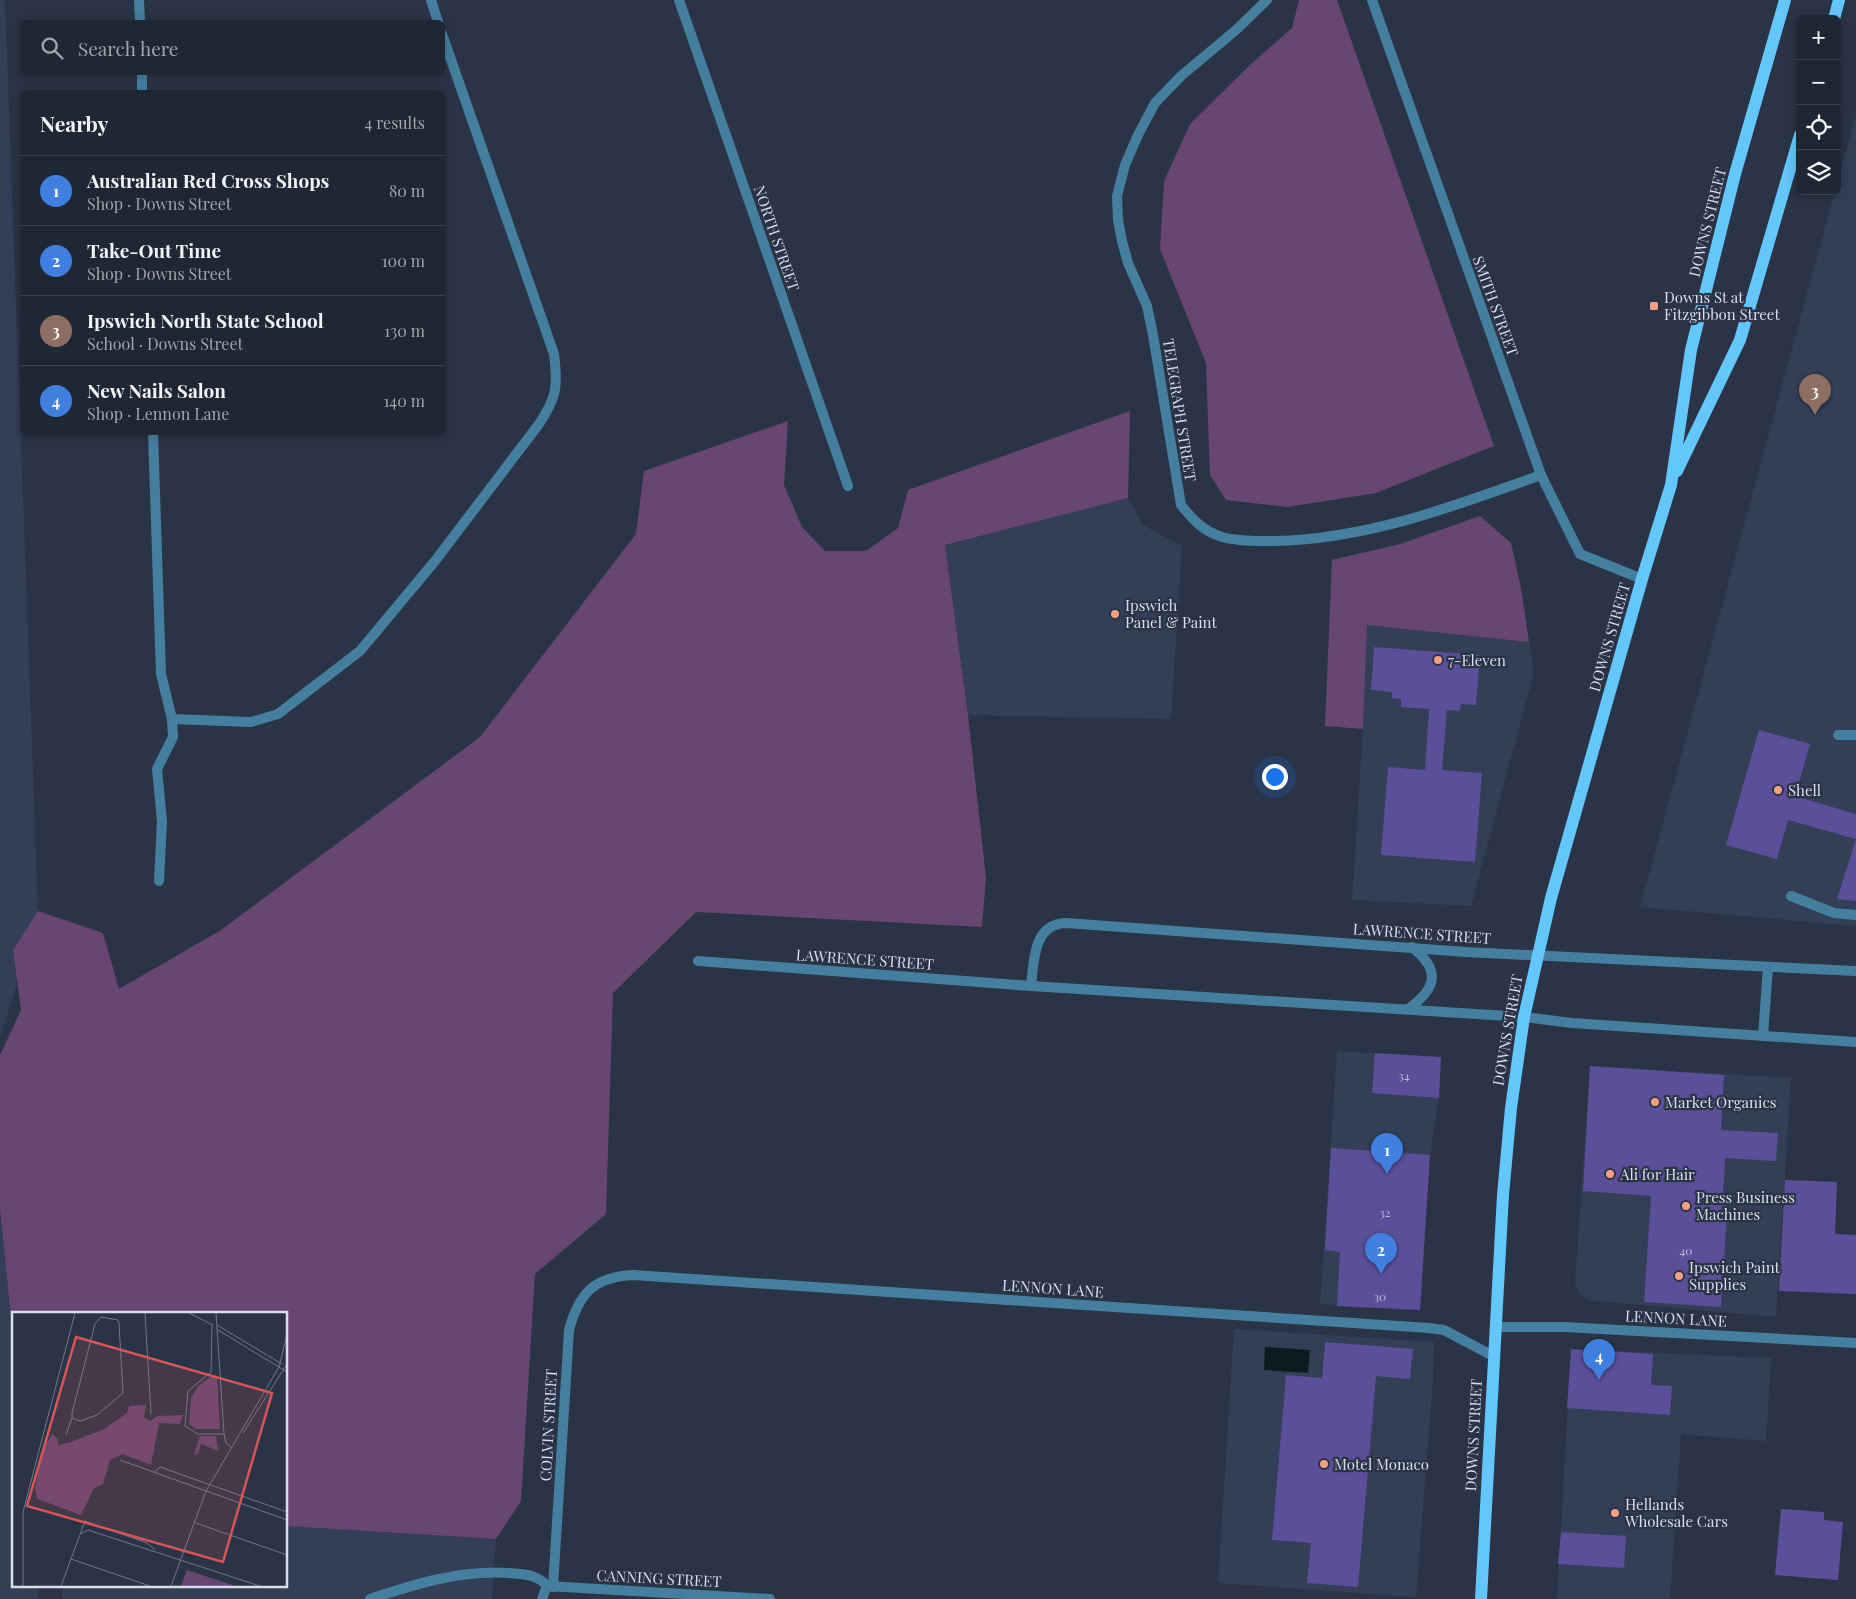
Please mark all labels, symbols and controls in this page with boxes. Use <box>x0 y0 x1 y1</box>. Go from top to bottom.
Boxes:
map controls <box>1796 15 1841 195</box>
button: + <box>1796 15 1841 60</box>
search box <box>20 20 445 75</box>
icon: search <box>38 34 66 62</box>
text: Search here <box>78 35 178 61</box>
button: − <box>1796 60 1841 105</box>
button: locate <box>1796 105 1841 150</box>
text: Nearby <box>40 109 109 137</box>
text: 4 results <box>364 112 425 133</box>
button: layers <box>1796 150 1841 195</box>
street label: DOWNS STREET <box>1684 165 1730 279</box>
text: Australian Red Cross Shops <box>87 167 329 193</box>
text: 1 <box>53 180 59 201</box>
text: 80 m <box>389 180 425 201</box>
street label: NORTH STREET <box>750 183 804 293</box>
text: Shop · Downs Street <box>87 193 232 214</box>
text: Take-Out Time <box>87 237 221 263</box>
text: 2 <box>52 250 60 271</box>
text: 100 m <box>382 250 425 271</box>
street label: SMITH STREET <box>1469 253 1523 359</box>
text: Shop · Downs Street <box>87 263 232 284</box>
place label: Downs St at Fitzgibbon Street <box>1664 287 1780 324</box>
marker: Downs St at Fitzgibbon Street <box>1648 300 1660 312</box>
text: Ipswich North State School <box>87 307 324 333</box>
text: 3 <box>52 320 60 341</box>
text: 130 m <box>384 320 425 341</box>
text: School · Downs Street <box>87 333 243 354</box>
street label: TELEGRAPH STREET <box>1159 337 1201 483</box>
pin: 3 <box>1799 374 1831 415</box>
text: New Nails Salon <box>87 377 226 403</box>
text: 4 <box>52 390 60 411</box>
text: 140 m <box>383 390 425 411</box>
text: Shop · Lennon Lane <box>87 403 229 424</box>
street label: DOWNS STREET <box>1584 580 1634 694</box>
place label: Ipswich Panel & Paint <box>1125 595 1217 632</box>
marker: Ipswich Panel & Paint <box>1109 608 1121 620</box>
place label: 7-Eleven <box>1448 650 1506 670</box>
marker: 7-Eleven <box>1432 654 1444 666</box>
your location <box>1262 764 1288 790</box>
place label: Shell <box>1788 780 1821 800</box>
marker: Shell <box>1772 784 1784 796</box>
street label: LAWRENCE STREET <box>1352 918 1492 948</box>
street label: LAWRENCE STREET <box>795 944 935 974</box>
street label: DOWNS STREET <box>1487 973 1527 1087</box>
house number: 34 <box>1398 1067 1410 1083</box>
place label: Market Organics <box>1665 1092 1776 1112</box>
marker: Market Organics <box>1649 1096 1661 1108</box>
pin: 1 <box>1371 1133 1403 1174</box>
place label: Ali for Hair <box>1619 1164 1695 1184</box>
marker: Ali for Hair <box>1604 1168 1616 1180</box>
place label: Press Business Machines <box>1696 1187 1795 1224</box>
marker: Press Business Machines <box>1680 1200 1692 1212</box>
house number: 32 <box>1379 1204 1391 1220</box>
pin: 2 <box>1365 1233 1397 1274</box>
house number: 40 <box>1679 1242 1693 1258</box>
place label: Ipswich Paint Supplies <box>1689 1257 1781 1294</box>
marker: Ipswich Paint Supplies <box>1673 1270 1685 1282</box>
street label: LENNON LANE <box>1001 1274 1105 1302</box>
house number: 30 <box>1374 1288 1386 1304</box>
street label: LENNON LANE <box>1625 1305 1727 1331</box>
inset map <box>12 1312 288 1586</box>
pin: 4 <box>1583 1339 1615 1380</box>
street label: COLVIN STREET <box>535 1368 561 1482</box>
street label: DOWNS STREET <box>1460 1378 1486 1492</box>
place label: Motel Monaco <box>1334 1454 1429 1474</box>
marker: Motel Monaco <box>1318 1458 1330 1470</box>
place label: Hellands Wholesale Cars <box>1624 1494 1728 1531</box>
marker: Hellands Wholesale Cars <box>1609 1507 1621 1519</box>
street label: CANNING STREET <box>596 1565 722 1591</box>

